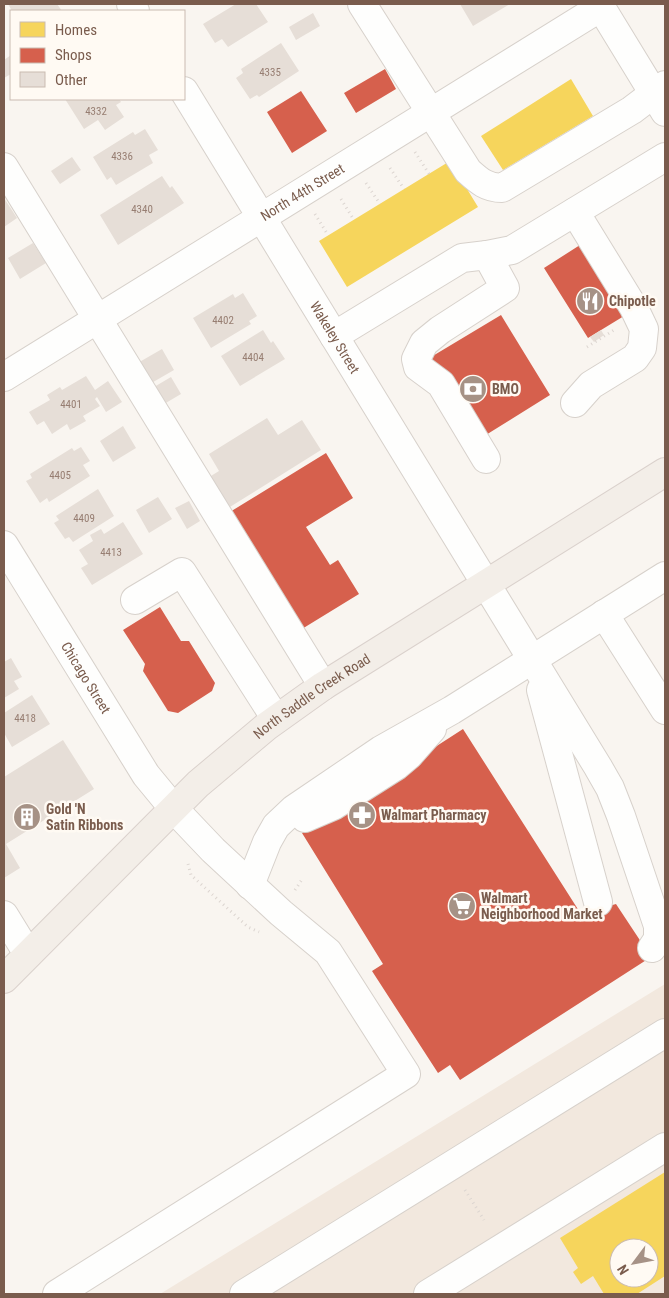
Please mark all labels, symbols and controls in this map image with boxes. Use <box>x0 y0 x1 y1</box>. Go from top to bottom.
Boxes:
legend <box>10 10 185 100</box>
text: Homes <box>55 21 97 39</box>
text: Shops <box>55 46 92 64</box>
house number: 4335 <box>259 66 281 79</box>
text: Other <box>55 71 88 89</box>
house number: 4332 <box>85 105 107 118</box>
house number: 4336 <box>111 150 133 163</box>
street label: North 44th Street <box>258 160 347 224</box>
house number: 4340 <box>131 203 153 216</box>
restaurant icon: Chipotle <box>575 286 605 316</box>
place label: Chipotle <box>609 293 656 309</box>
street label: Wakeley Street <box>307 299 363 376</box>
house number: 4402 <box>212 314 234 327</box>
house number: 4404 <box>242 351 264 364</box>
bank icon: BMO <box>458 374 488 404</box>
place label: BMO <box>492 381 519 397</box>
house number: 4401 <box>60 398 82 411</box>
house number: 4405 <box>49 469 71 482</box>
house number: 4409 <box>73 512 95 525</box>
house number: 4413 <box>100 546 122 559</box>
street label: Chicago Street <box>58 639 114 716</box>
street label: North Saddle Creek Road <box>250 651 373 742</box>
house number: 4418 <box>14 712 36 725</box>
pharmacy icon: Walmart Pharmacy <box>347 800 377 830</box>
place label: Gold 'N Satin Ribbons <box>46 801 123 833</box>
building icon: Gold 'N Satin Ribbons <box>12 802 42 832</box>
place label: Walmart Pharmacy <box>381 807 487 823</box>
place label: Walmart Neighborhood Market <box>481 890 603 922</box>
supermarket icon: Walmart Neighborhood Market <box>447 891 477 921</box>
north arrow <box>609 1238 659 1288</box>
text: N <box>614 1262 632 1278</box>

